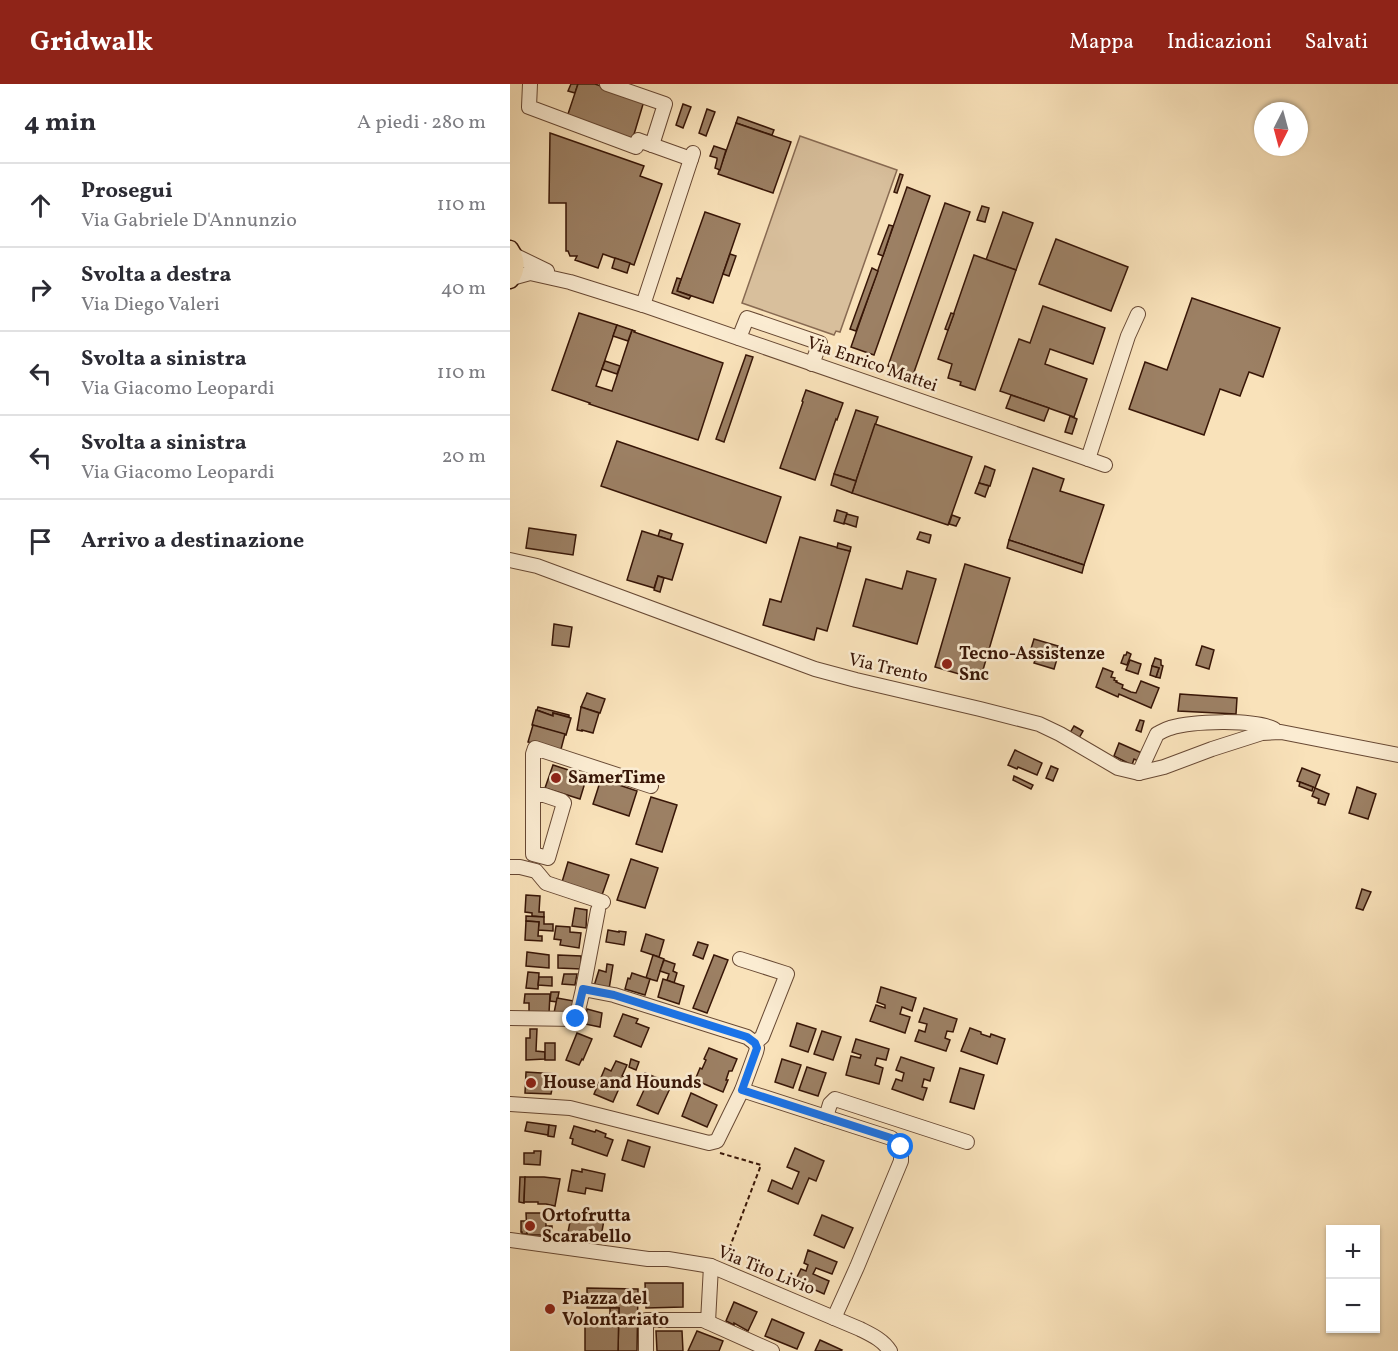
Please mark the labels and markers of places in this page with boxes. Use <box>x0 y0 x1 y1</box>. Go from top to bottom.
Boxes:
place label: Tecno-Assistenze Snc <box>959 642 1105 688</box>
marker: Tecno-Assistenze Snc <box>940 657 954 671</box>
place label: SamerTime <box>568 766 665 791</box>
marker: SamerTime <box>549 771 563 785</box>
place label: House and Hounds <box>543 1071 702 1096</box>
marker: House and Hounds <box>524 1076 538 1090</box>
place label: Ortofrutta Scarabello <box>542 1204 631 1250</box>
marker: Ortofrutta Scarabello <box>523 1219 537 1233</box>
place label: Piazza del Volontariato <box>562 1287 669 1333</box>
marker: Piazza del Volontariato <box>543 1302 557 1316</box>

